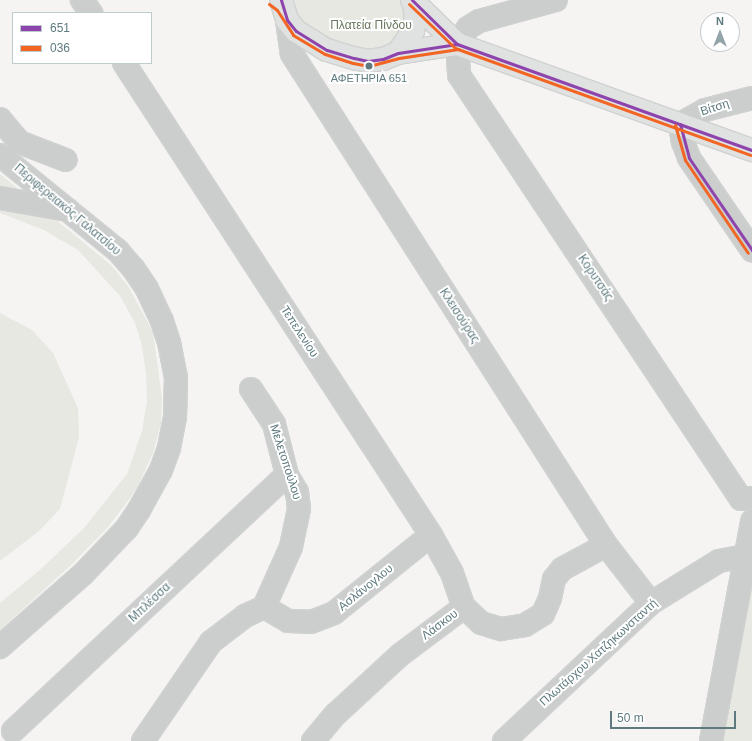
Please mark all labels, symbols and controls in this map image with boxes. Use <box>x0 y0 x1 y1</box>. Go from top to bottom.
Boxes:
legend <box>12 12 152 64</box>
north arrow <box>700 12 740 52</box>
text: N <box>716 15 724 27</box>
park label: Πλατεία Πίνδου <box>330 19 412 33</box>
text: 651 <box>50 21 70 35</box>
text: 036 <box>50 41 70 55</box>
marker: ΑΦΕΤΗΡΙΑ 651 <box>364 61 374 71</box>
place label: ΑΦΕΤΗΡΙΑ 651 <box>331 71 407 85</box>
street label: Βίτση <box>699 97 731 119</box>
street label: Περιφερειακός Γαλατσίου <box>11 161 123 259</box>
street label: Κορυτσάς <box>574 252 616 304</box>
street label: Κλεισούρας <box>436 286 482 346</box>
street label: Τεπελενίου <box>277 304 321 360</box>
street label: Μελετοπούλου <box>266 423 304 501</box>
street label: Ασλάνογλου <box>336 562 396 614</box>
street label: Μπλέσσα <box>126 580 174 626</box>
street label: Πλωτάρχου Χατζηκωνσταντή <box>537 596 661 710</box>
street label: Λάσκου <box>419 607 461 643</box>
scale bar <box>612 703 738 729</box>
text: 50 m <box>617 711 644 725</box>

